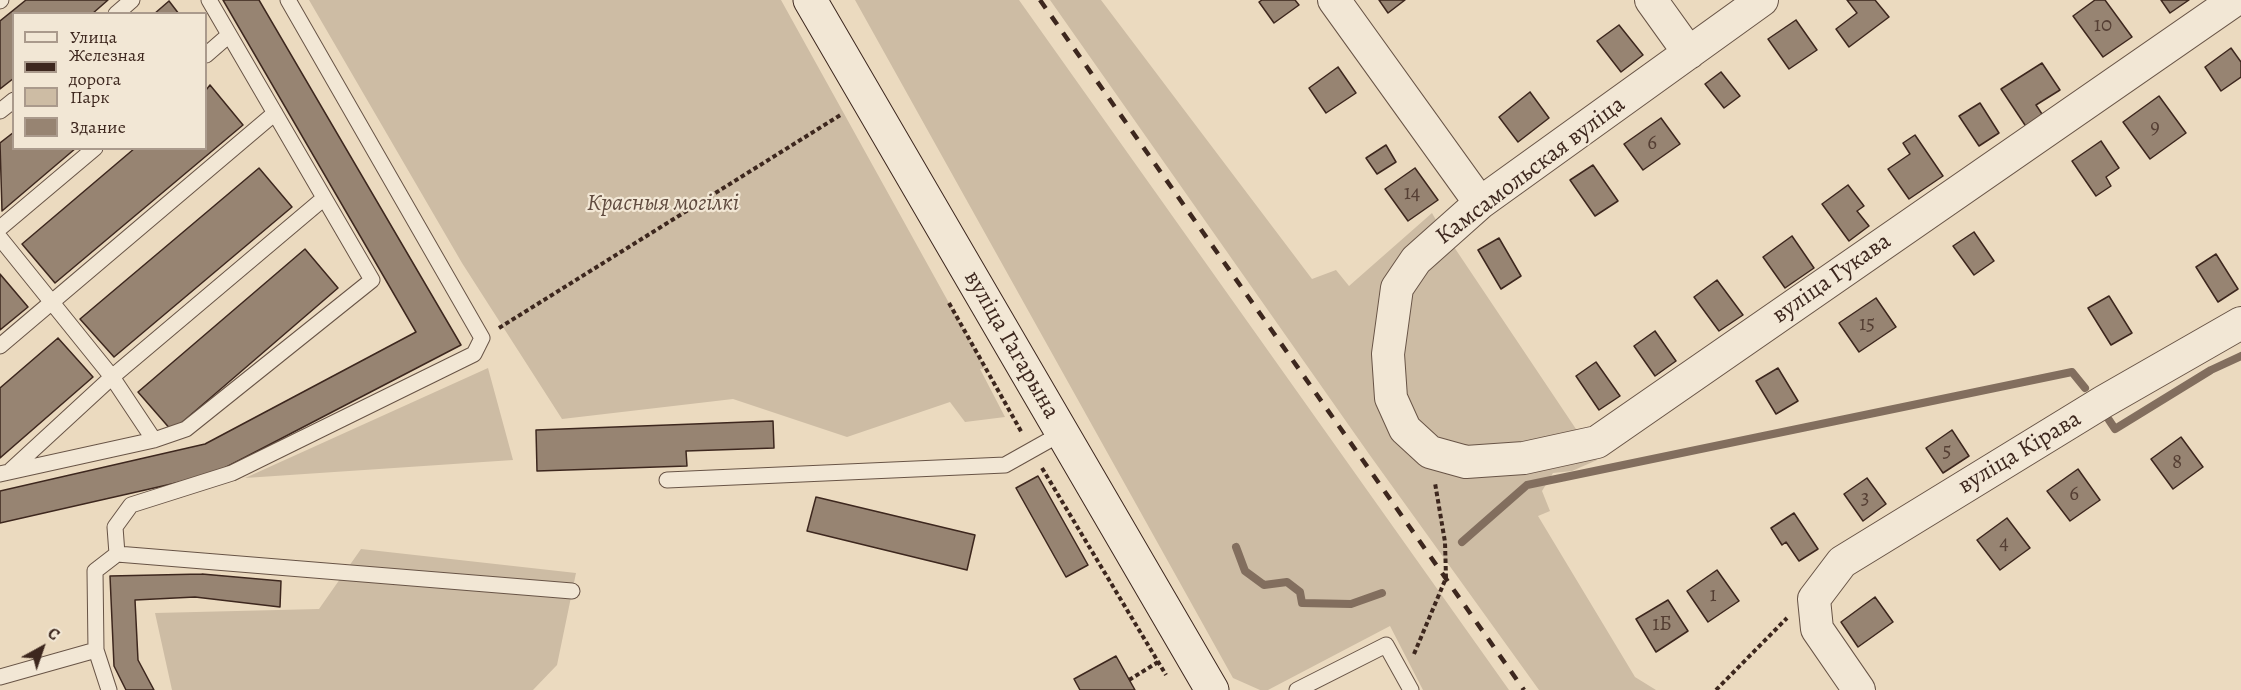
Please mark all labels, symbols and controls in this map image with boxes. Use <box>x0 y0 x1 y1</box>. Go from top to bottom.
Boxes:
legend <box>12 12 207 150</box>
house number: 10 <box>2094 13 2112 39</box>
text: Улица <box>70 25 117 49</box>
text: Железная дорога <box>69 43 145 91</box>
text: Парк <box>70 85 110 109</box>
street label: Камсамольская вуліца <box>1431 91 1631 251</box>
text: Здание <box>70 115 126 139</box>
house number: 9 <box>2150 115 2160 141</box>
house number: 6 <box>1647 131 1657 157</box>
house number: 14 <box>1404 181 1420 207</box>
park label: Красныя могілкі <box>587 190 739 218</box>
street label: вуліца Гукава <box>1767 228 1897 330</box>
street label: вуліца Гагарына <box>957 266 1065 424</box>
house number: 15 <box>1859 312 1875 338</box>
street label: вуліца Кірава <box>1953 405 2087 501</box>
house number: 5 <box>1942 439 1952 465</box>
house number: 8 <box>2172 450 2182 476</box>
house number: 6 <box>2069 482 2079 508</box>
house number: 3 <box>1861 486 1869 512</box>
house number: 4 <box>1999 531 2009 557</box>
house number: 1 <box>1709 583 1717 609</box>
house number: 1Б <box>1652 612 1672 638</box>
north arrow <box>12 618 72 678</box>
text: С <box>43 623 64 646</box>

